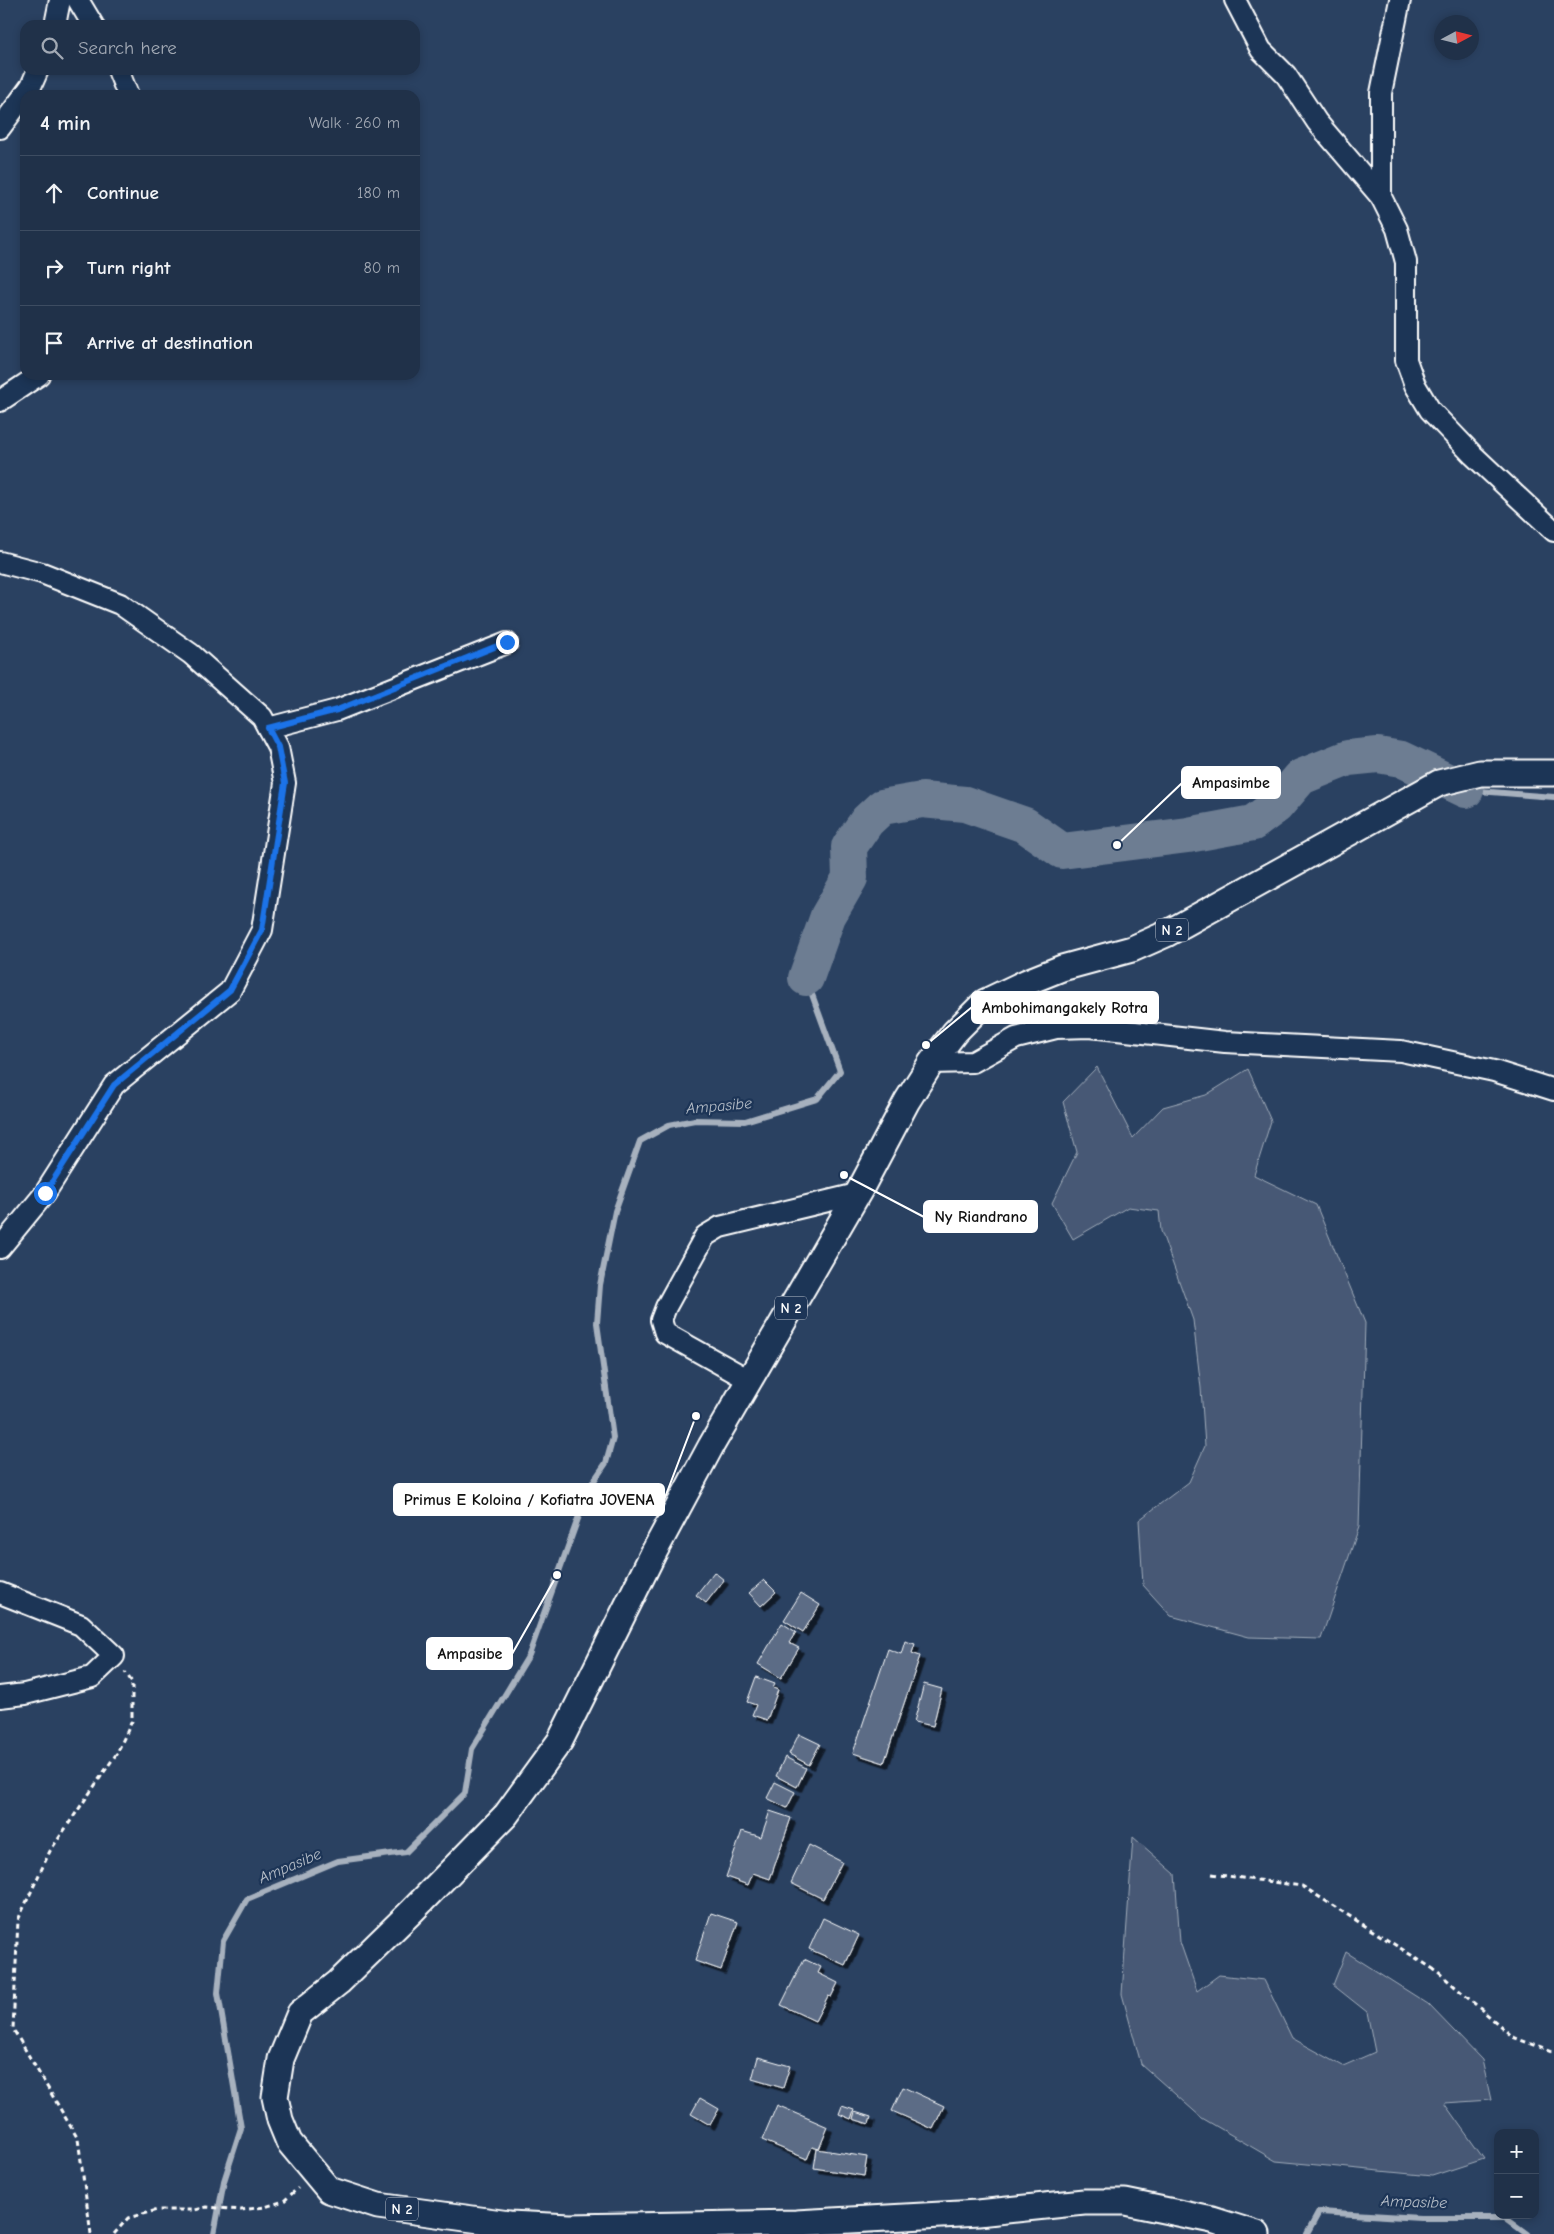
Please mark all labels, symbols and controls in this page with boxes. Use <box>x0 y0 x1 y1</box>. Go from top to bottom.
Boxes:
north arrow <box>1434 15 1479 60</box>
search box <box>20 20 420 75</box>
icon: search <box>38 34 66 62</box>
text: Search here <box>78 37 177 59</box>
text: 4 min <box>40 111 91 135</box>
text: Walk · 260 m <box>309 114 400 132</box>
icon: ahead <box>40 179 68 207</box>
text: Continue <box>87 182 159 204</box>
text: 180 m <box>357 184 400 202</box>
icon: right <box>40 254 68 282</box>
text: Turn right <box>87 257 171 279</box>
text: 80 m <box>363 259 400 277</box>
icon: arrive <box>40 329 68 357</box>
text: Arrive at destination <box>87 332 253 354</box>
route end <box>496 631 519 654</box>
callout: Ampasimbe <box>1182 767 1280 798</box>
text: Ampasimbe <box>1192 774 1270 792</box>
road number: N 2 <box>1156 918 1188 942</box>
callout: Ambohimangakely Rotra <box>972 992 1158 1023</box>
text: Ambohimangakely Rotra <box>982 999 1148 1017</box>
water label: Ampasibe <box>684 1094 753 1118</box>
route start <box>34 1182 57 1205</box>
callout: Ny Riandrano <box>924 1201 1037 1232</box>
text: Ny Riandrano <box>935 1208 1027 1226</box>
road number: N 2 <box>775 1296 807 1320</box>
callout: Primus E Koloina / Kofiatra JOVENA <box>394 1484 664 1515</box>
text: Primus E Koloina / Kofiatra JOVENA <box>404 1491 654 1509</box>
callout: Ampasibe <box>427 1638 512 1669</box>
text: Ampasibe <box>438 1645 503 1663</box>
water label: Ampasibe <box>255 1845 324 1888</box>
map controls <box>1494 2129 1539 2219</box>
button: + <box>1494 2129 1539 2174</box>
button: − <box>1494 2174 1539 2219</box>
water label: Ampasibe <box>1380 2192 1447 2212</box>
road number: N 2 <box>386 2198 418 2220</box>

